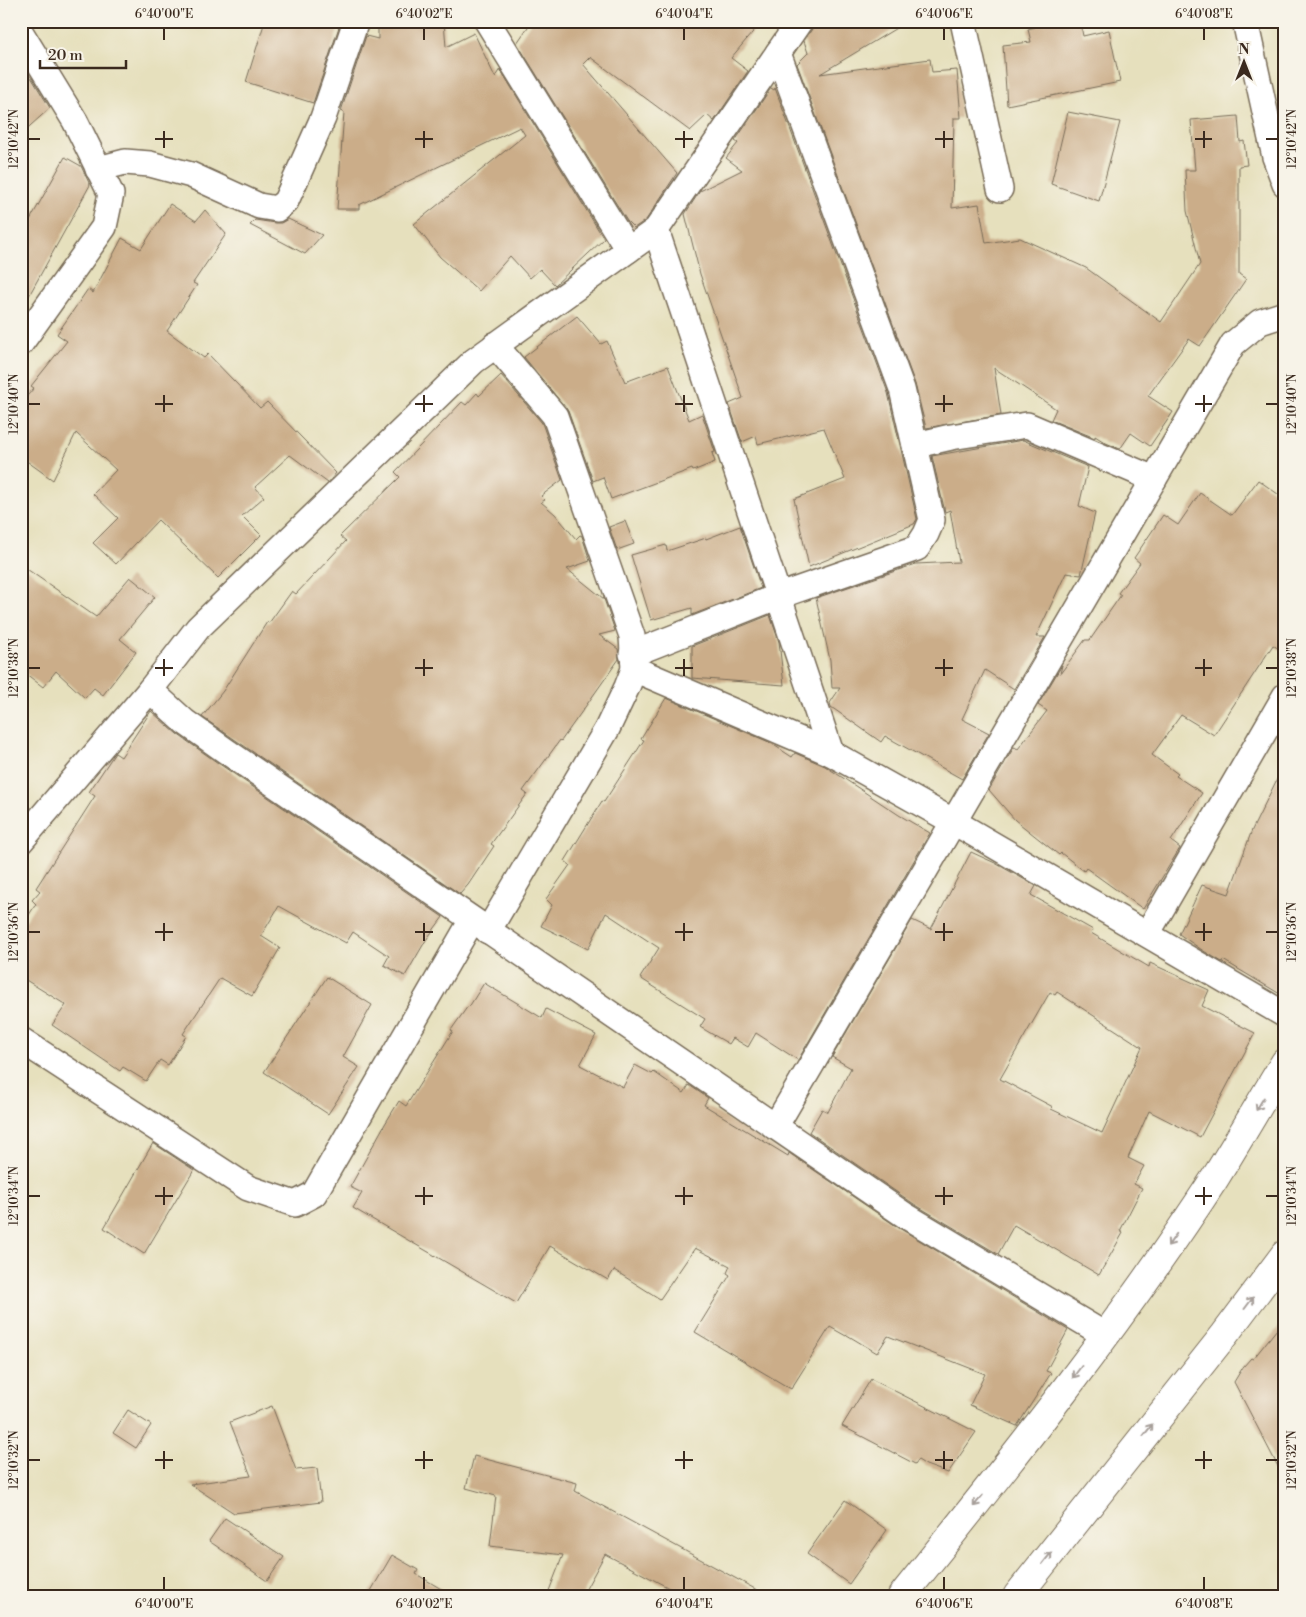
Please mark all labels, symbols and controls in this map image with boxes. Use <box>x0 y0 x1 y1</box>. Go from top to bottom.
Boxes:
text: 6°40'00"E <box>135 7 193 22</box>
text: 6°40'02"E <box>395 7 453 22</box>
text: 6°40'04"E <box>655 7 713 22</box>
text: 6°40'06"E <box>915 7 973 22</box>
text: 6°40'08"E <box>1175 7 1233 22</box>
scale bar <box>40 38 126 70</box>
north arrow <box>1218 38 1268 88</box>
text: N <box>1238 41 1250 59</box>
text: 20 m <box>48 46 83 65</box>
text: 12°10'42"N <box>7 109 22 169</box>
text: 12°10'42"N <box>1285 109 1300 169</box>
text: 12°10'40"N <box>7 374 22 434</box>
text: 12°10'40"N <box>1285 374 1300 434</box>
text: 12°10'38"N <box>7 638 22 698</box>
text: 12°10'38"N <box>1285 638 1300 698</box>
text: 12°10'36"N <box>7 902 22 962</box>
text: 12°10'36"N <box>1285 902 1300 962</box>
one-way arrow <box>1254 1096 1264 1110</box>
text: 12°10'34"N <box>7 1166 22 1226</box>
text: 12°10'34"N <box>1285 1166 1300 1226</box>
one-way arrow <box>1167 1233 1177 1247</box>
one-way arrow <box>1243 1297 1254 1310</box>
one-way arrow <box>1072 1365 1082 1379</box>
one-way arrow <box>1143 1424 1154 1437</box>
text: 12°10'32"N <box>7 1430 22 1490</box>
text: 12°10'32"N <box>1285 1430 1300 1490</box>
one-way arrow <box>973 1494 984 1507</box>
one-way arrow <box>1042 1551 1053 1564</box>
text: 6°40'00"E <box>135 1597 193 1612</box>
text: 6°40'02"E <box>395 1597 453 1612</box>
text: 6°40'04"E <box>655 1597 713 1612</box>
text: 6°40'06"E <box>915 1597 973 1612</box>
text: 6°40'08"E <box>1175 1597 1233 1612</box>

